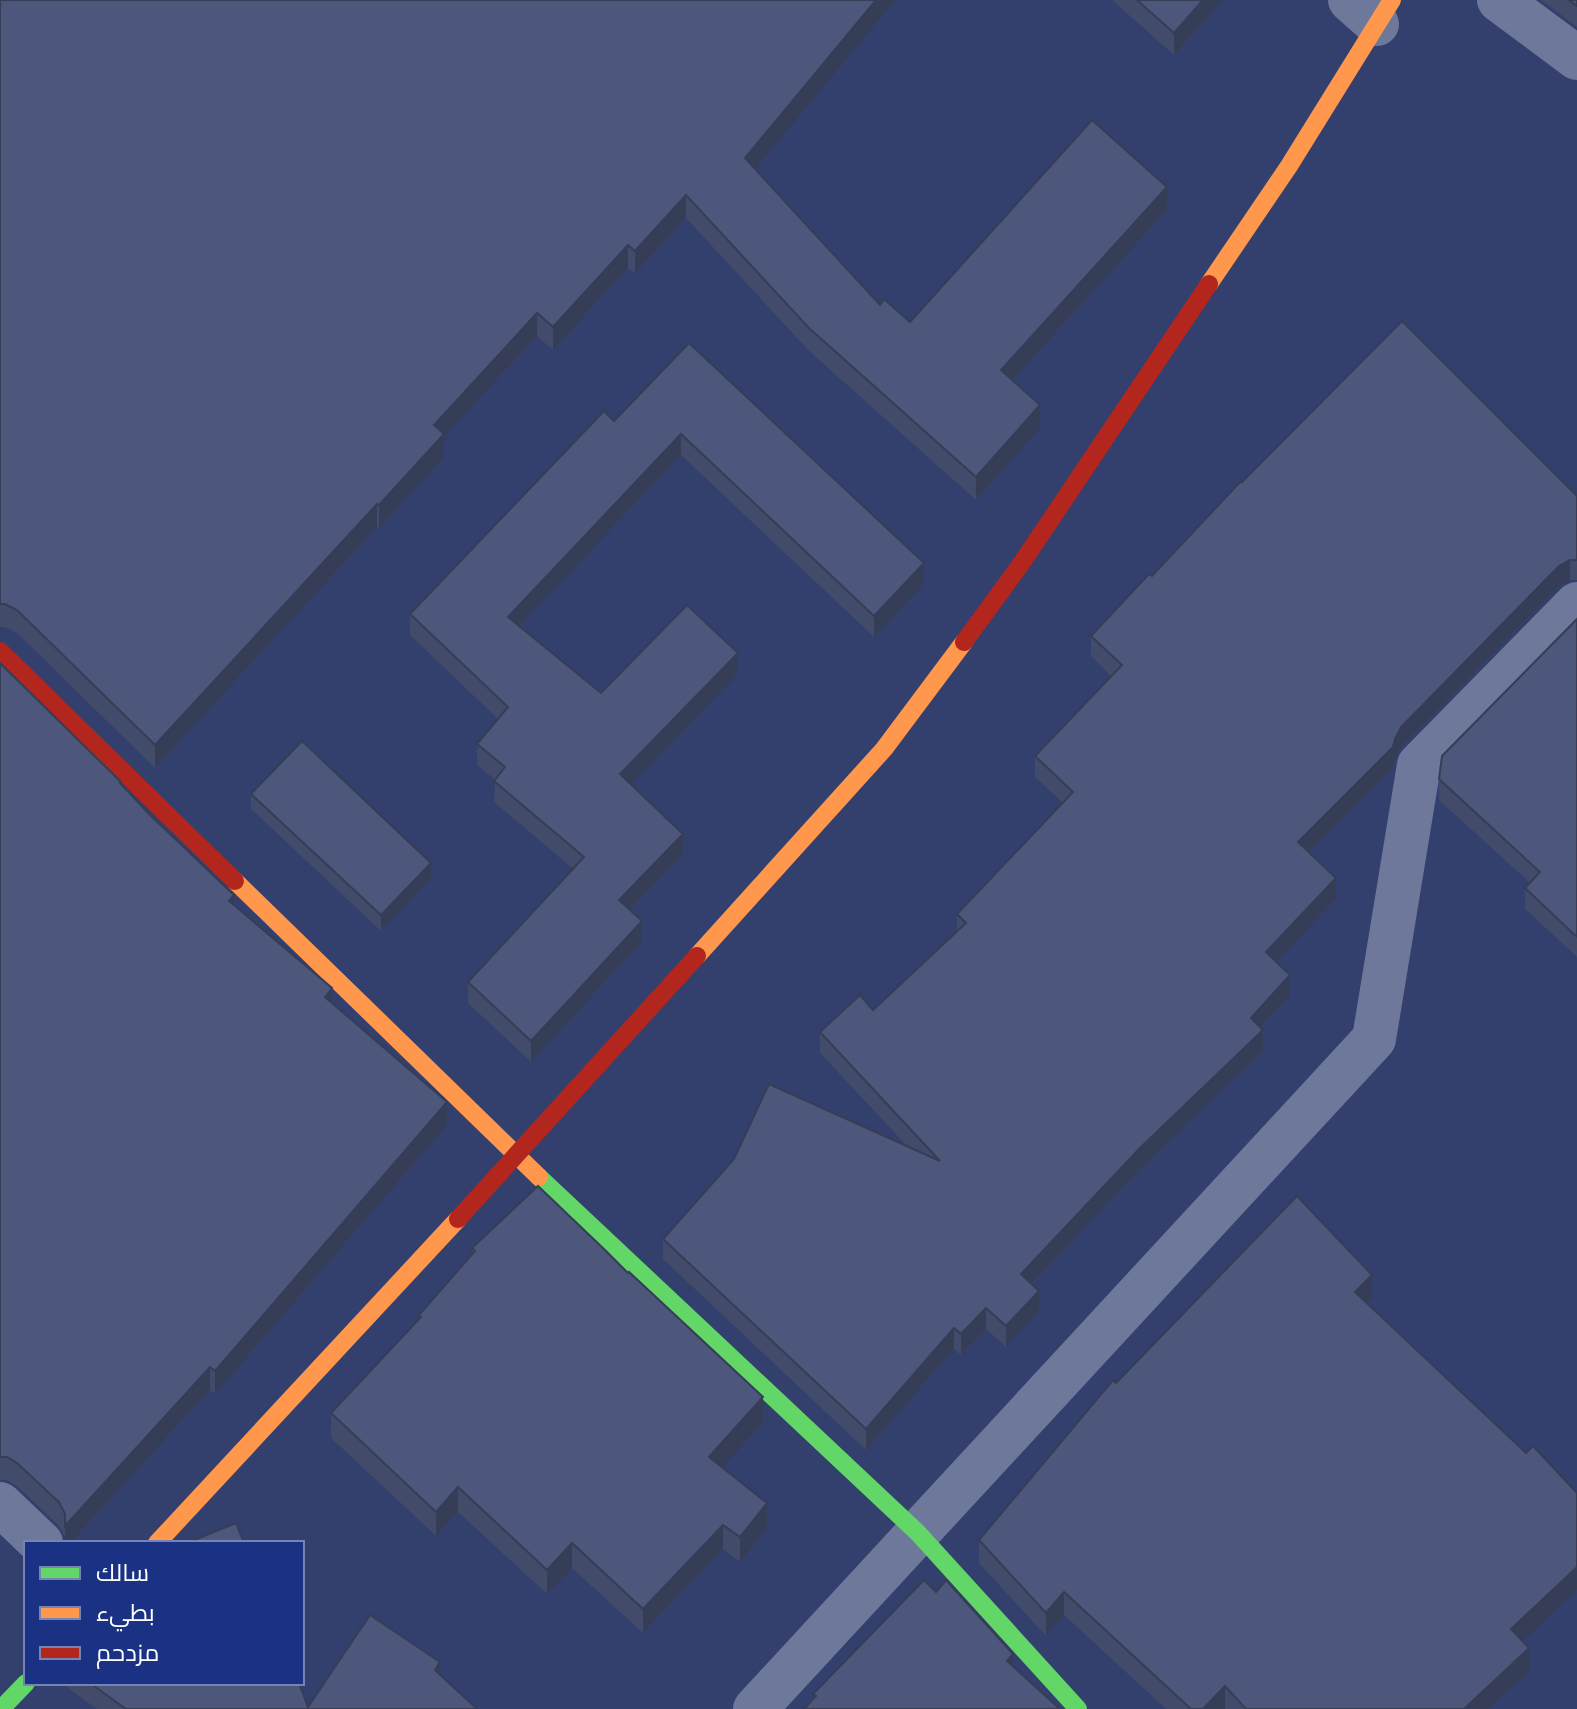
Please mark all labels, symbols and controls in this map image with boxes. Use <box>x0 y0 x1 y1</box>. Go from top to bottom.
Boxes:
legend <box>24 1541 304 1685</box>
text: سالك <box>96 1559 149 1588</box>
text: بطيء <box>96 1599 155 1632</box>
text: مزدحم <box>96 1639 159 1669</box>

